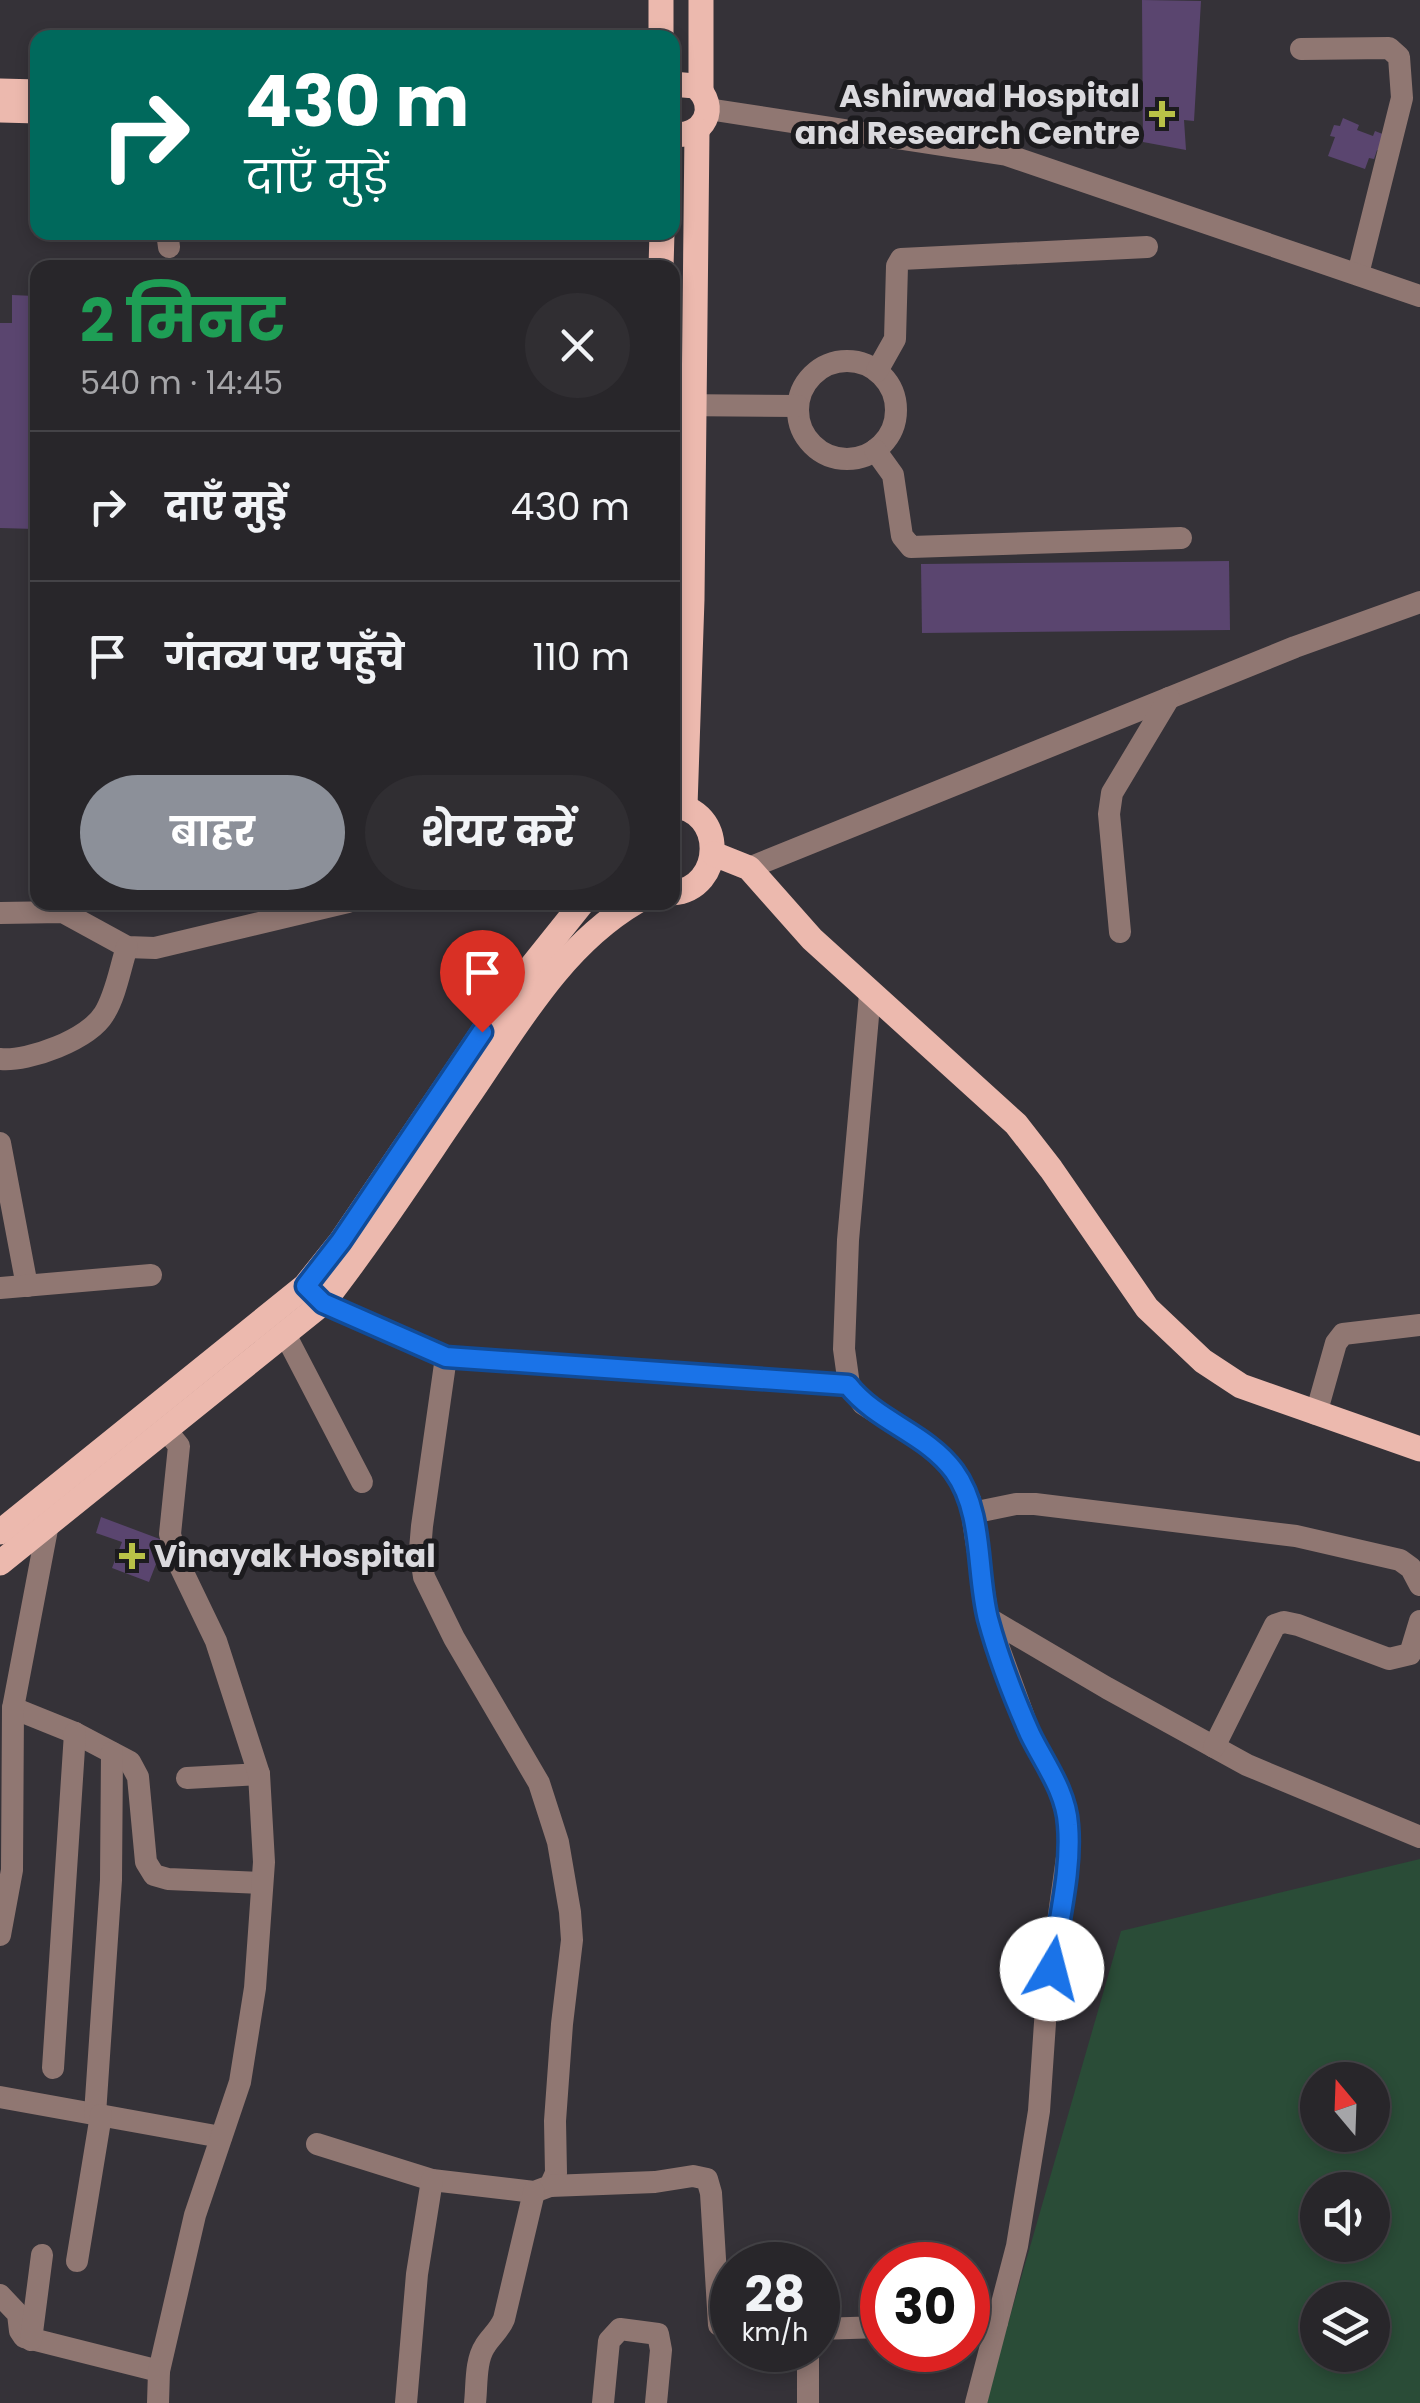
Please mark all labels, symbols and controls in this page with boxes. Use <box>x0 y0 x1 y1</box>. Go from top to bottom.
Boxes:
text: 430 m <box>245 52 469 151</box>
icon: right <box>80 70 210 200</box>
place label: Ashirwad Hospital and Research Centre <box>795 73 1140 155</box>
marker: Ashirwad Hospital and Research Centre <box>1149 101 1175 127</box>
text: दाएँ मुड़ें <box>245 146 388 209</box>
text: 2 मिनट <box>80 279 285 363</box>
button: close <box>525 293 630 398</box>
text: 540 m · 14:45 <box>80 360 283 405</box>
icon: right <box>80 479 135 534</box>
text: दाएँ मुड़ें <box>165 480 287 533</box>
text: 430 m <box>511 480 630 533</box>
icon: arrive <box>80 629 135 684</box>
text: गंतव्य पर पहुँचे <box>165 630 404 683</box>
text: 110 m <box>533 630 630 683</box>
button: बाहर <box>80 775 345 890</box>
button: शेयर करें <box>365 775 630 890</box>
pin <box>440 930 525 1033</box>
icon: arrive <box>455 945 510 1000</box>
place label: Vinayak Hospital <box>154 1533 436 1578</box>
marker: Vinayak Hospital <box>119 1543 145 1569</box>
position arrow <box>1000 1917 1104 2021</box>
north arrow <box>1300 2062 1390 2152</box>
map controls <box>1300 2062 1390 2372</box>
button: sound <box>1300 2172 1390 2262</box>
speed limit sign: 30 <box>860 2242 990 2372</box>
text: 28 <box>745 2259 805 2330</box>
button: layers <box>1300 2282 1390 2372</box>
text: km/h <box>742 2315 808 2350</box>

